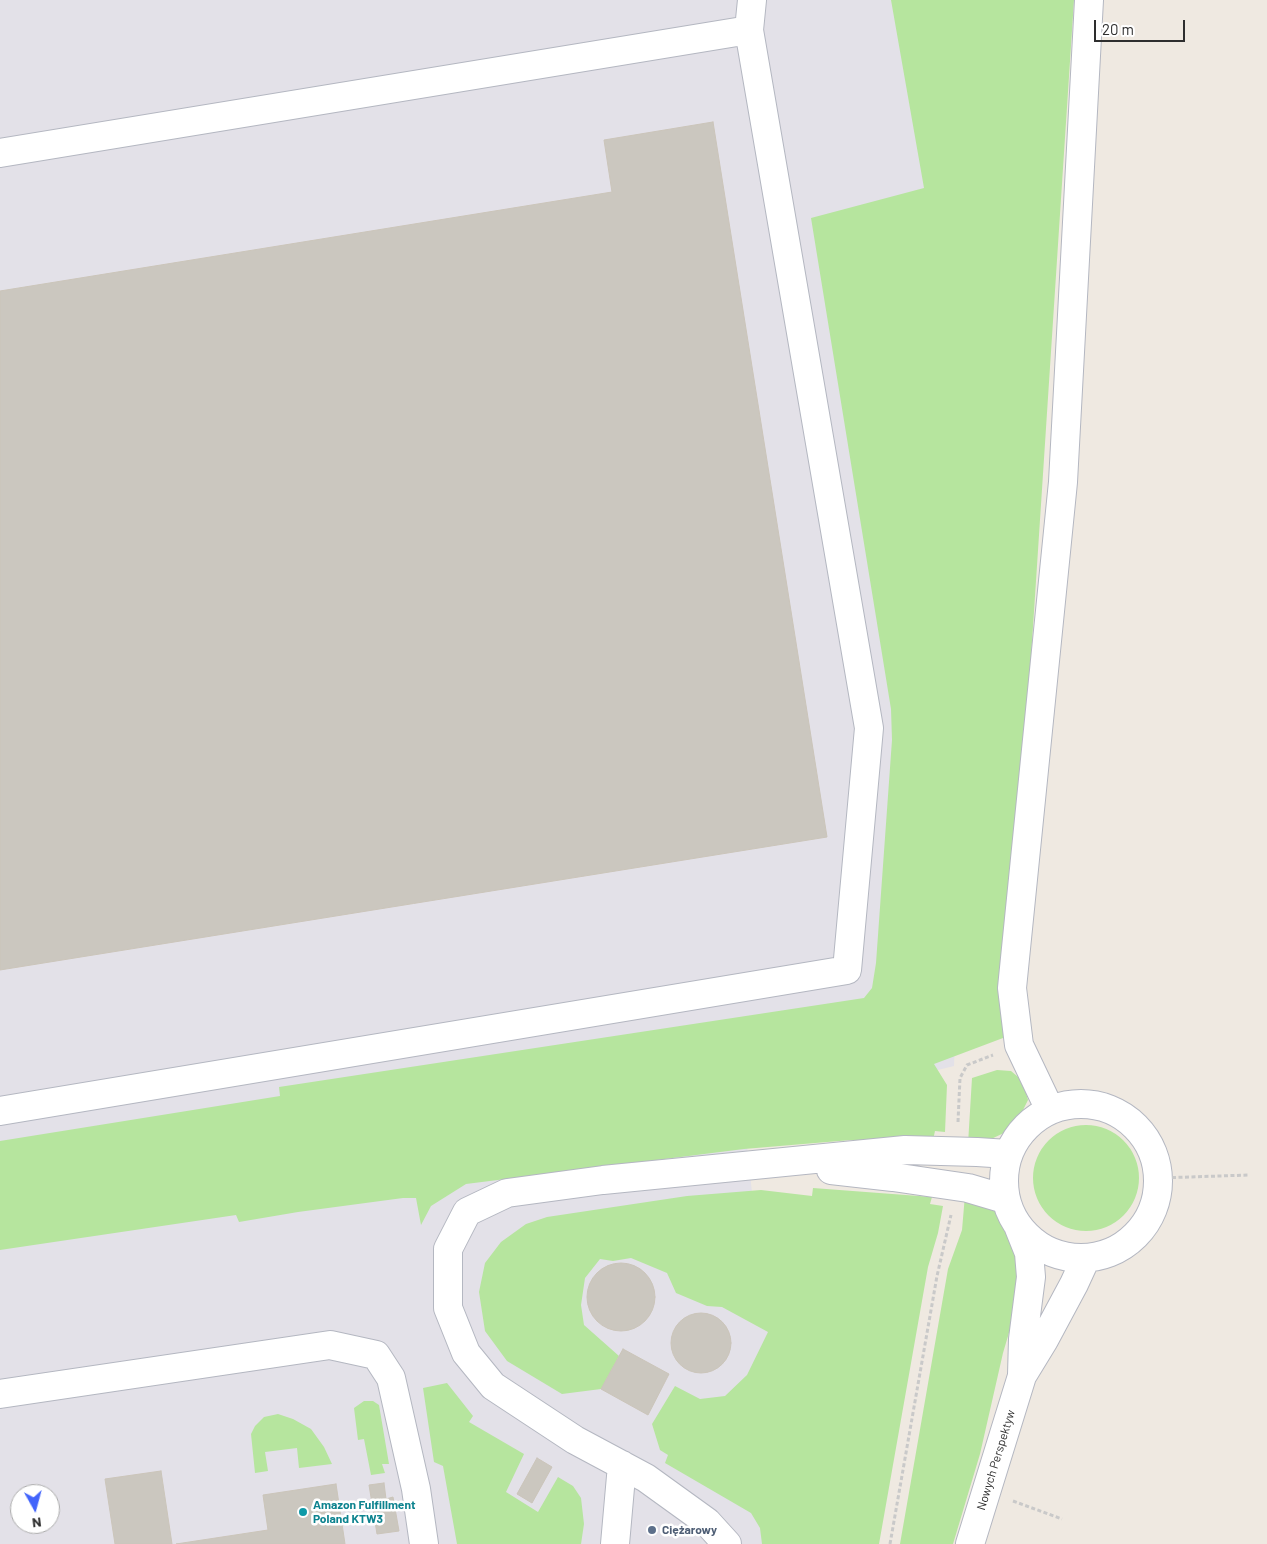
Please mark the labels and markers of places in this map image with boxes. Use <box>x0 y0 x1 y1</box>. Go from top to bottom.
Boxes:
place label: Amazon Fulfillment Poland KTW3 <box>313 1498 416 1526</box>
marker: Amazon Fulfillment Poland KTW3 <box>297 1506 309 1518</box>
place label: Ciężarowy <box>662 1523 717 1537</box>
marker: Ciężarowy <box>646 1524 658 1536</box>

